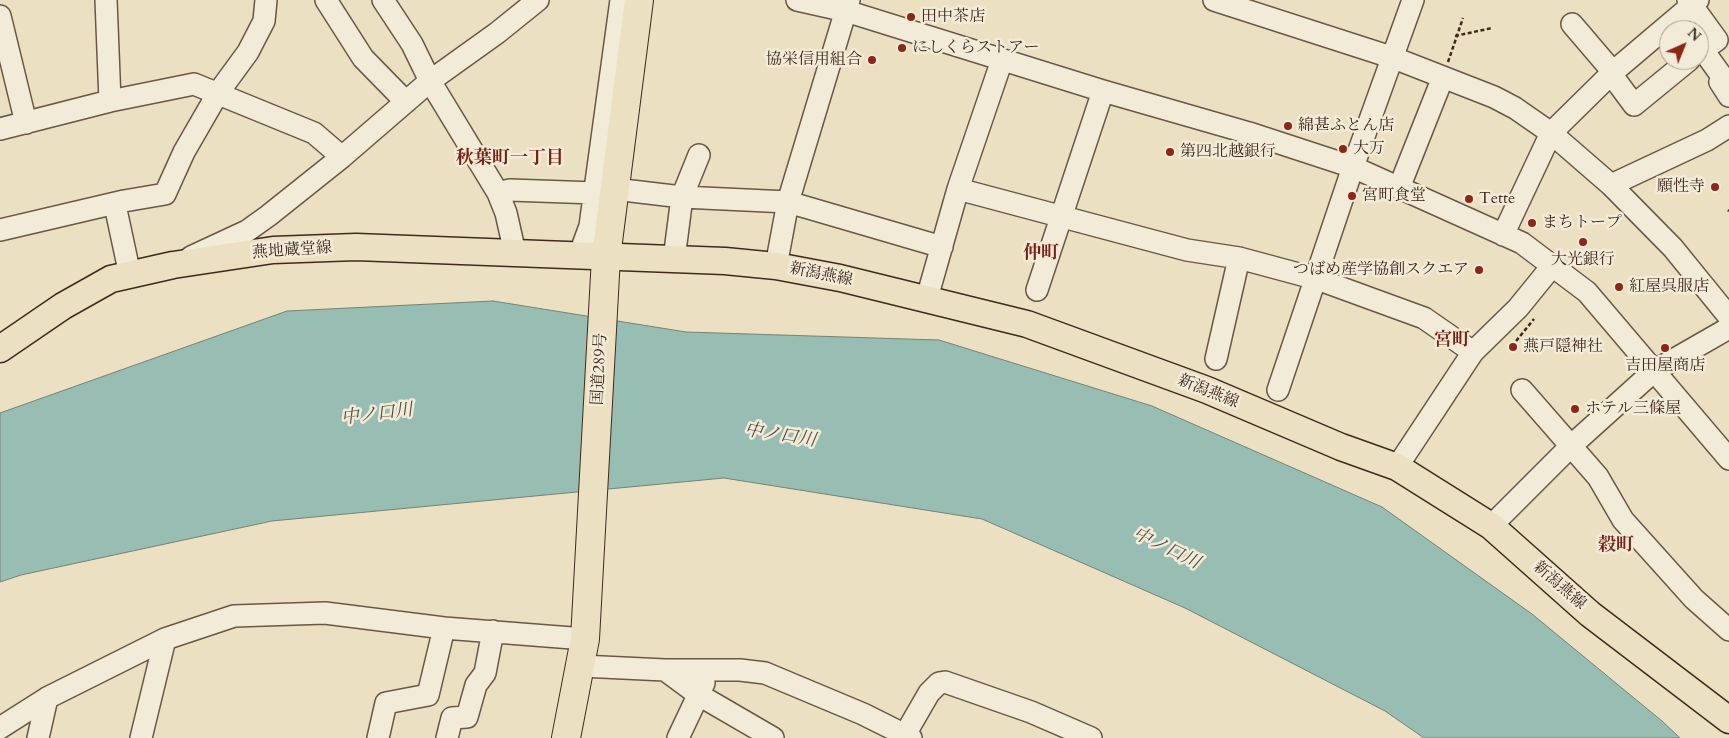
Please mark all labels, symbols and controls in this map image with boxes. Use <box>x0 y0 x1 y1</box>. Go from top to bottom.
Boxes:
place label: 田中茶店 <box>921 7 985 27</box>
marker: 田中茶店 <box>905 11 917 23</box>
north arrow <box>1659 20 1709 70</box>
text: N <box>1683 24 1705 46</box>
place label: にしくらストアー <box>912 38 1040 58</box>
marker: にしくらストアー <box>896 42 908 54</box>
place label: 協栄信用組合 <box>766 50 862 70</box>
marker: 協栄信用組合 <box>866 54 878 66</box>
place label: 綿甚ふとん店 <box>1298 116 1394 136</box>
marker: 綿甚ふとん店 <box>1282 120 1294 132</box>
place label: 大万 <box>1353 139 1385 159</box>
place label: 第四北越銀行 <box>1180 142 1276 162</box>
marker: 大万 <box>1337 143 1349 155</box>
marker: 第四北越銀行 <box>1164 146 1176 158</box>
district label: 秋葉町一丁目 <box>456 148 564 170</box>
place label: 願性寺 <box>1657 177 1705 197</box>
marker: 願性寺 <box>1709 181 1721 193</box>
place label: 宮町食堂 <box>1362 186 1426 206</box>
place label: Tette <box>1479 189 1515 209</box>
marker: 宮町食堂 <box>1346 190 1358 202</box>
marker: Tette <box>1463 193 1475 205</box>
place label: まちトープ <box>1542 213 1622 233</box>
marker: まちトープ <box>1526 217 1538 229</box>
marker: 大光銀行 <box>1577 236 1589 248</box>
street label: 燕地蔵堂線 <box>251 239 333 263</box>
district label: 仲町 <box>1023 243 1059 265</box>
place label: 大光銀行 <box>1551 250 1615 270</box>
street label: 新潟燕線 <box>788 259 854 291</box>
place label: つばめ産学協創スクエア <box>1293 260 1469 280</box>
marker: つばめ産学協創スクエア <box>1473 264 1485 276</box>
place label: 紅屋呉服店 <box>1629 277 1709 297</box>
marker: 紅屋呉服店 <box>1613 281 1625 293</box>
district label: 宮町 <box>1434 330 1470 352</box>
street label: 国道289号 <box>589 332 611 406</box>
place label: 燕戸隠神社 <box>1523 337 1603 357</box>
marker: 燕戸隠神社 <box>1507 341 1519 353</box>
marker: 吉田屋商店 <box>1659 342 1671 354</box>
place label: 吉田屋商店 <box>1625 356 1705 376</box>
street label: 新潟燕線 <box>1175 371 1241 413</box>
place label: ホテル三條屋 <box>1585 399 1681 419</box>
water label: 中ノ口川 <box>340 400 414 430</box>
marker: ホテル三條屋 <box>1569 403 1581 415</box>
water label: 中ノ口川 <box>743 420 817 452</box>
water label: 中ノ口川 <box>1129 524 1203 574</box>
district label: 穀町 <box>1598 535 1634 557</box>
street label: 新潟燕線 <box>1529 558 1589 614</box>

